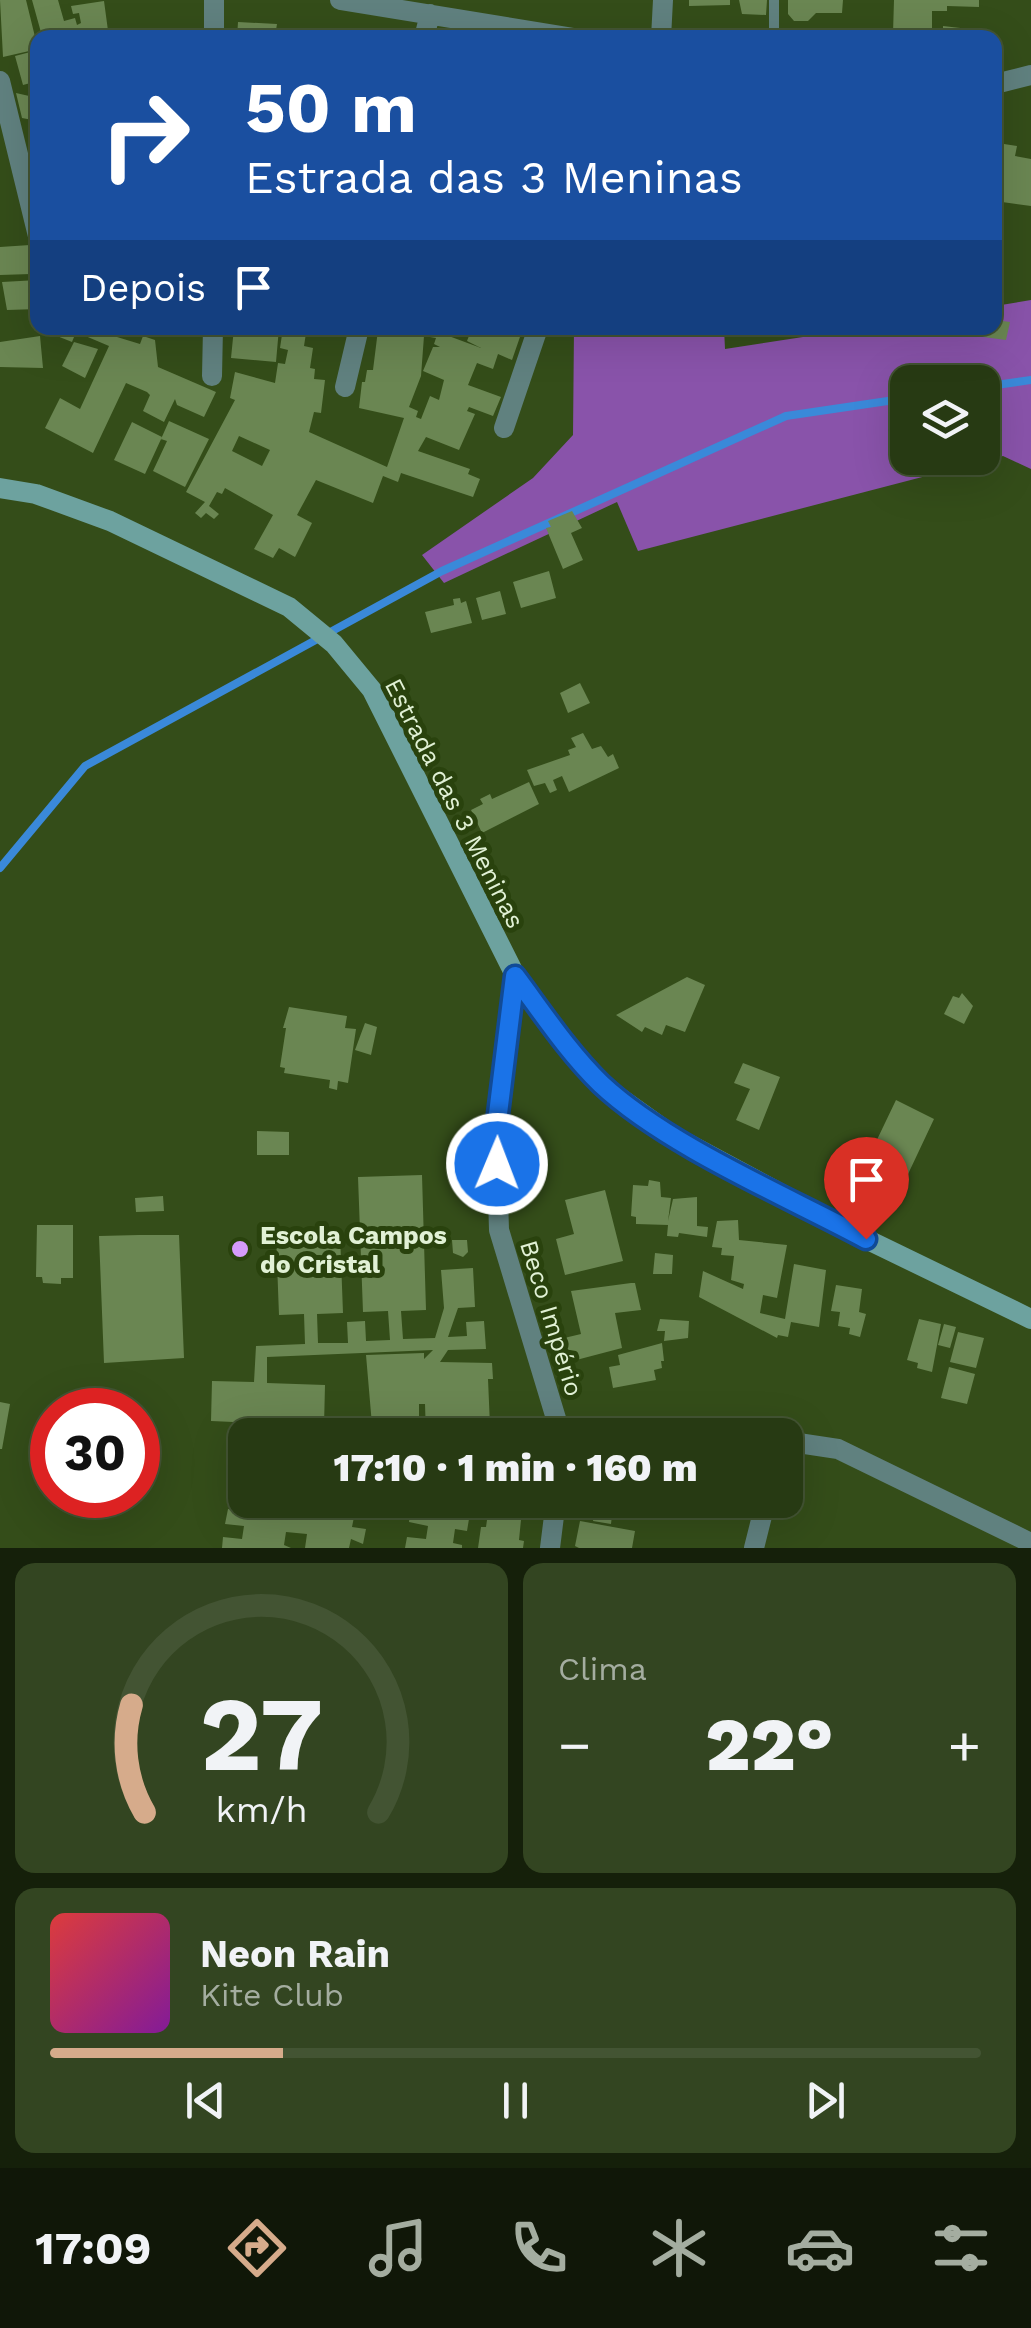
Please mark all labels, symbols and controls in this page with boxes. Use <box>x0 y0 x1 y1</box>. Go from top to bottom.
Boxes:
text: 50 m <box>245 67 417 149</box>
icon: right <box>80 70 210 200</box>
text: Estrada das 3 Meninas <box>245 151 743 204</box>
icon: arrive <box>226 260 281 315</box>
text: Depois <box>80 266 206 310</box>
map controls <box>890 365 1000 475</box>
button: layers <box>890 365 1000 475</box>
street label: Estrada das 3 Meninas <box>379 673 530 933</box>
position arrow <box>445 1112 549 1216</box>
pin <box>824 1137 909 1240</box>
icon: arrive <box>839 1152 894 1207</box>
place label: Escola Campos do Cristal <box>260 1221 447 1279</box>
street label: Beco Império <box>514 1237 589 1400</box>
marker: Escola Campos do Cristal <box>229 1238 251 1260</box>
speed limit sign: 30 <box>30 1388 160 1518</box>
text: 17:10 · 1 min · 160 m <box>333 1446 698 1490</box>
text: Clima <box>558 1650 647 1688</box>
text: 27 <box>200 1673 323 1795</box>
text: 22° <box>705 1700 834 1788</box>
text: − <box>558 1713 591 1777</box>
text: + <box>948 1713 981 1777</box>
text: km/h <box>215 1789 308 1831</box>
text: Neon Rain <box>200 1932 390 1976</box>
text: Kite Club <box>200 1976 344 2014</box>
icon: previous <box>178 2073 233 2128</box>
icon: pause <box>488 2073 543 2128</box>
icon: next <box>798 2073 853 2128</box>
icon: directions <box>222 2213 292 2283</box>
icon: music <box>363 2213 433 2283</box>
icon: phone <box>504 2213 574 2283</box>
icon: climate <box>644 2213 714 2283</box>
icon: car <box>785 2213 855 2283</box>
icon: filters <box>926 2213 996 2283</box>
text: 17:09 <box>35 2222 152 2275</box>

